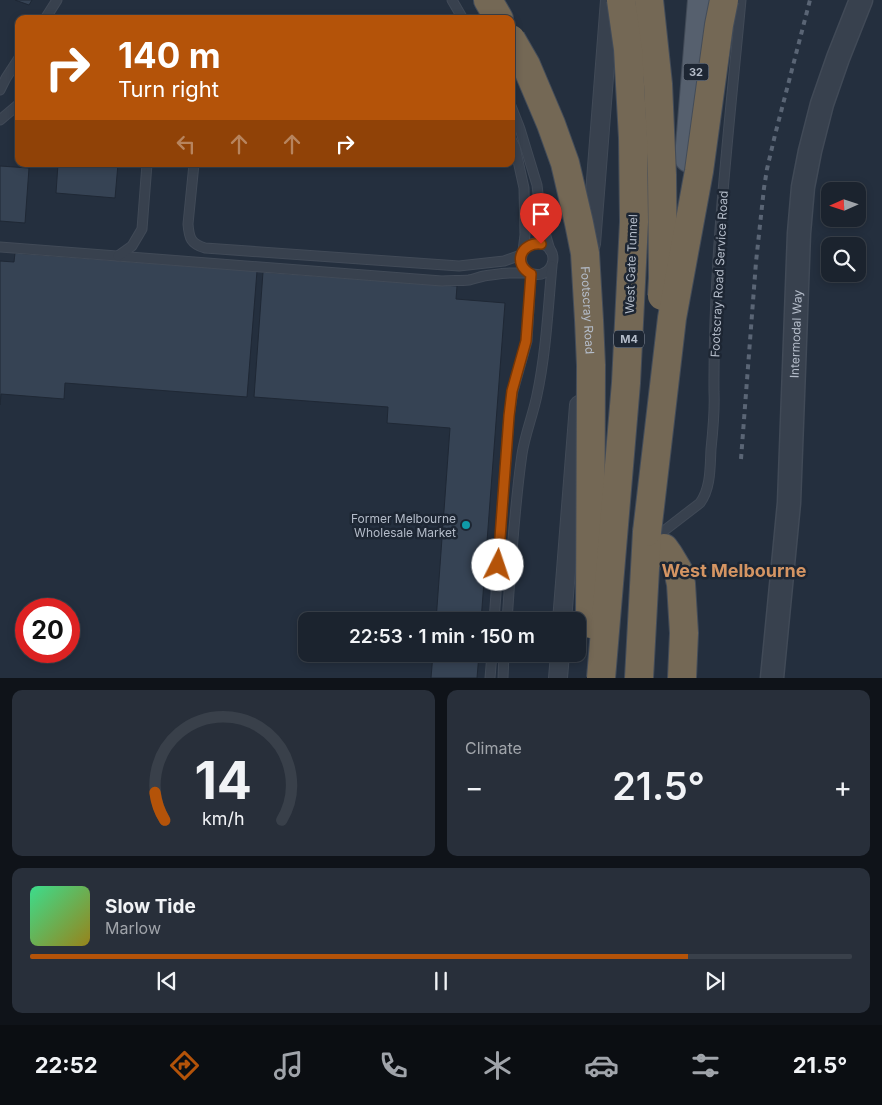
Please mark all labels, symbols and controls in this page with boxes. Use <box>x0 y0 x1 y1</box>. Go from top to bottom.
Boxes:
text: 140 m <box>118 34 221 76</box>
icon: right <box>35 35 100 100</box>
road number: 32 <box>684 64 708 80</box>
text: Turn right <box>118 76 219 102</box>
icon: left <box>172 130 200 158</box>
icon: ahead <box>225 130 253 158</box>
icon: ahead <box>278 130 306 158</box>
icon: right <box>331 130 359 158</box>
north arrow <box>821 182 866 228</box>
map controls <box>821 182 866 282</box>
street label: Footscray Road Service Road <box>707 190 731 358</box>
pin <box>520 193 562 244</box>
icon: arrive <box>527 200 555 228</box>
street label: West Gate Tunnel <box>622 214 640 314</box>
button: search <box>821 237 866 282</box>
street label: Footscray Road <box>578 266 598 355</box>
street label: Intermodal Way <box>786 289 804 378</box>
road number: M4 <box>614 330 644 348</box>
place label: Former Melbourne Wholesale Market <box>351 511 456 540</box>
marker: Former Melbourne Wholesale Market <box>460 519 472 531</box>
position arrow <box>471 538 523 590</box>
district label: West Melbourne <box>662 560 807 581</box>
speed limit sign: 20 <box>15 598 80 663</box>
text: 22:53 · 1 min · 150 m <box>349 625 535 648</box>
text: Climate <box>465 738 522 758</box>
text: 14 <box>195 749 252 812</box>
text: 21.5° <box>612 763 705 809</box>
text: − <box>465 770 484 804</box>
text: + <box>833 770 852 804</box>
text: km/h <box>202 808 245 829</box>
text: Slow Tide <box>105 895 196 918</box>
text: Marlow <box>105 918 161 938</box>
icon: previous <box>153 967 181 995</box>
icon: pause <box>427 967 455 995</box>
icon: next <box>701 967 729 995</box>
icon: directions <box>167 1048 202 1083</box>
icon: music <box>271 1048 306 1083</box>
icon: phone <box>376 1048 411 1083</box>
icon: climate <box>480 1048 515 1083</box>
icon: car <box>584 1048 619 1083</box>
icon: filters <box>688 1048 723 1083</box>
text: 22:52 <box>35 1052 98 1078</box>
text: 21.5° <box>793 1052 847 1078</box>

